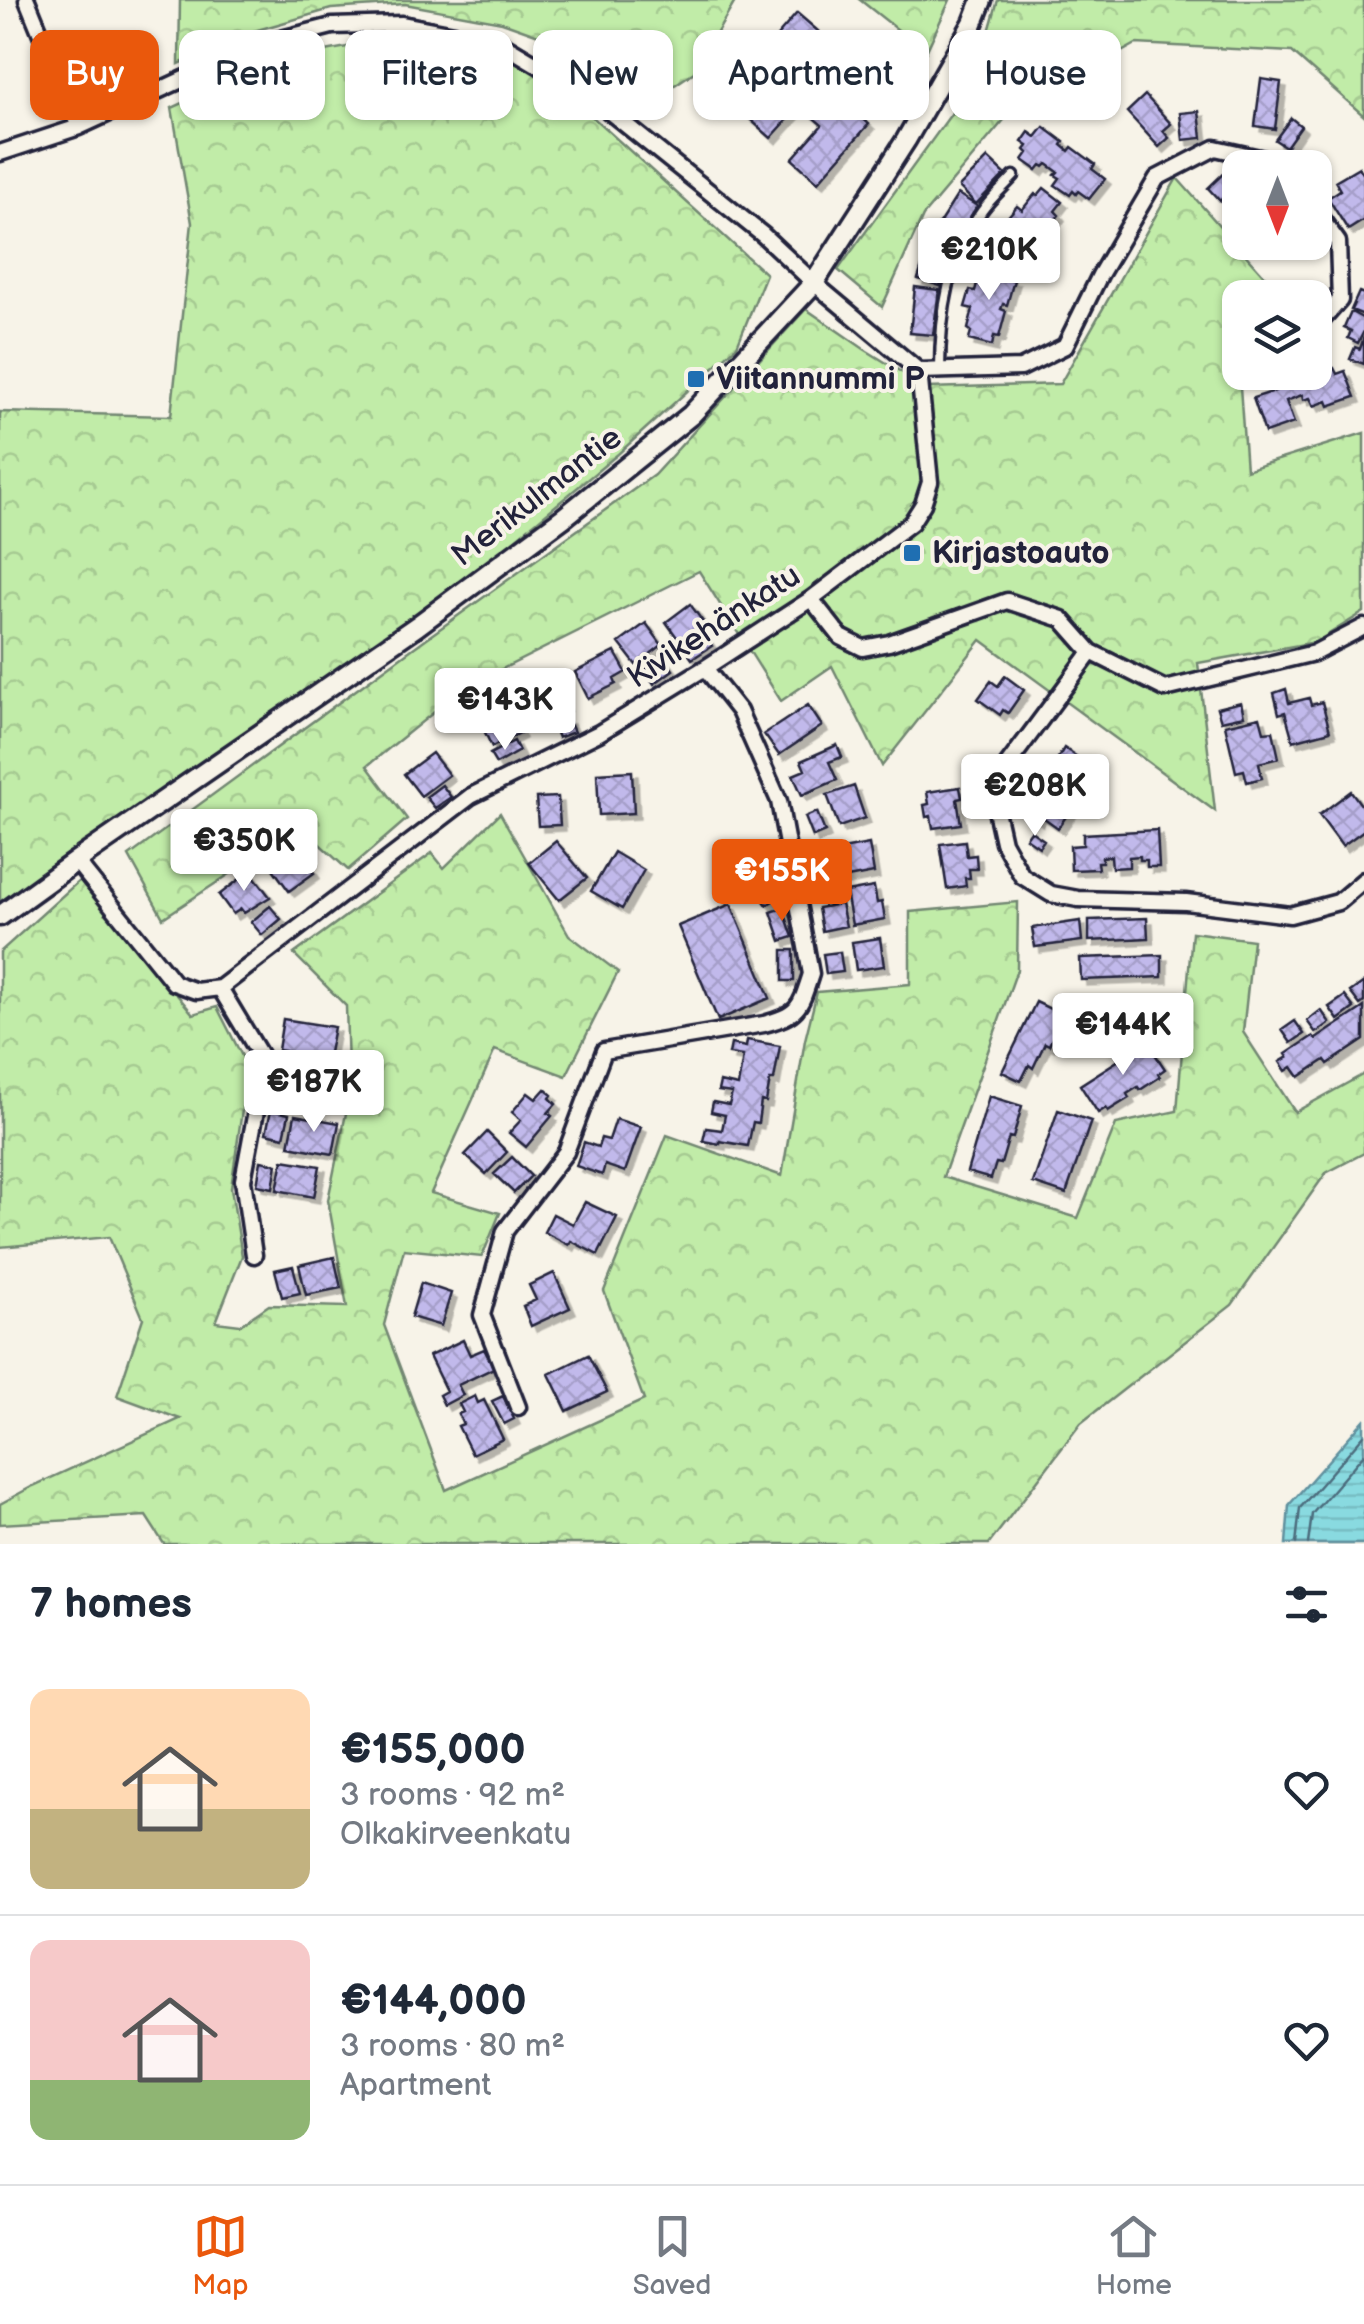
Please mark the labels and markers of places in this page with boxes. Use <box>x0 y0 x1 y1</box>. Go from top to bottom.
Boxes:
pin: €210K <box>919 218 1059 303</box>
place label: Viitannummi P <box>716 360 924 399</box>
marker: Viitannummi P <box>685 368 707 390</box>
place label: Kirjastoauto <box>932 534 1110 573</box>
marker: Kirjastoauto <box>901 542 923 564</box>
pin: €143K <box>435 668 575 753</box>
pin: €208K <box>965 754 1105 839</box>
pin: €350K <box>174 809 314 894</box>
pin: €155K <box>712 839 852 924</box>
pin: €144K <box>1053 993 1193 1078</box>
pin: €187K <box>244 1050 384 1135</box>

